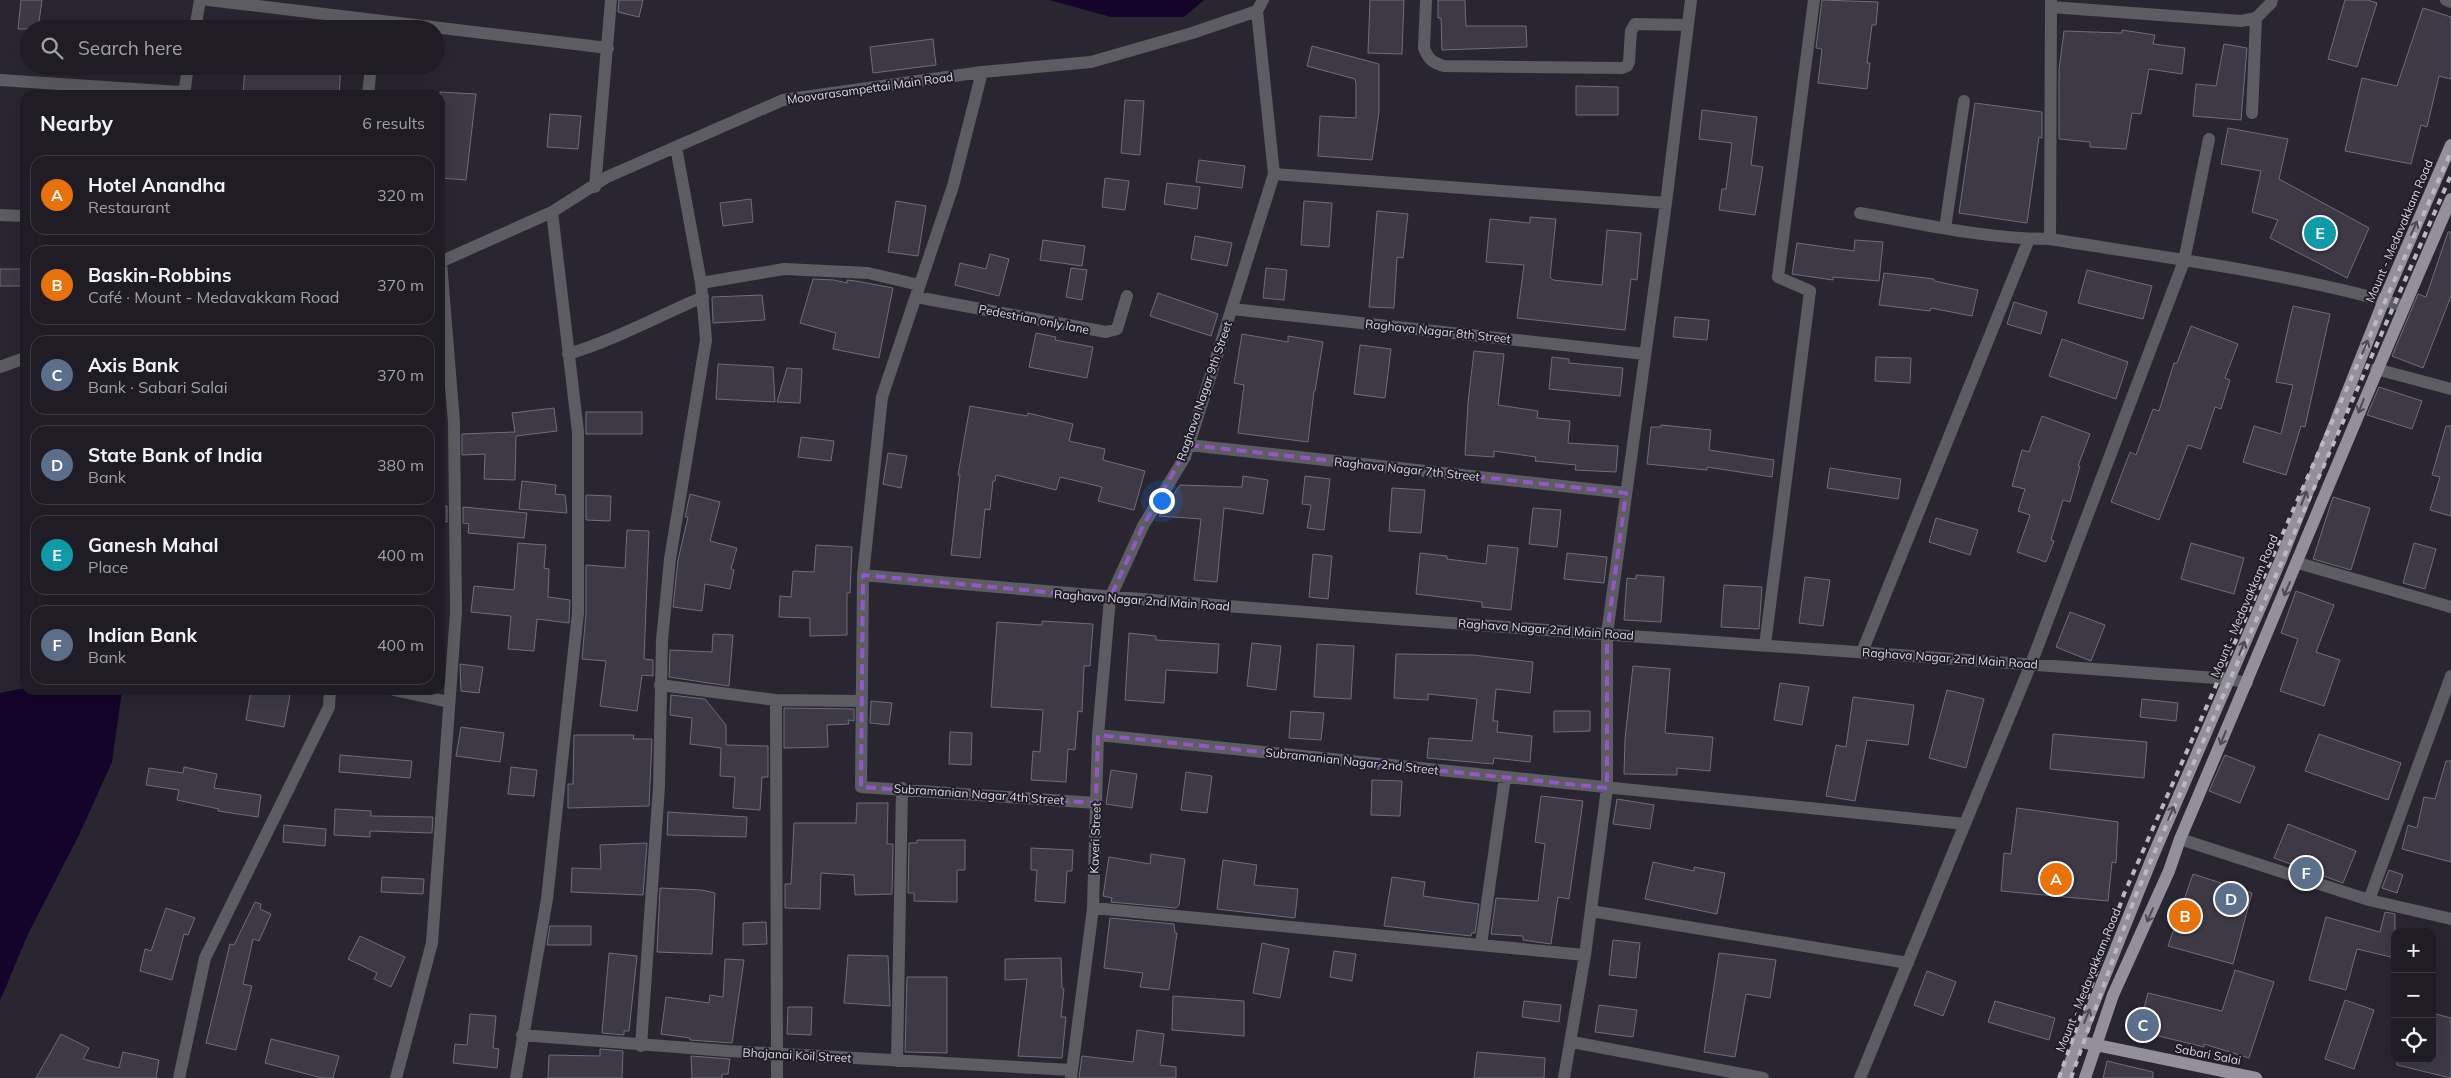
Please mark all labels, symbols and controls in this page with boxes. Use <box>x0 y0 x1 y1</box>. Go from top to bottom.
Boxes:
search box <box>20 20 445 75</box>
icon: search <box>38 34 66 62</box>
text: Search here <box>78 36 182 60</box>
street label: Moovarasampettai Main Road <box>786 69 954 107</box>
text: Nearby <box>40 110 113 136</box>
text: 6 results <box>362 113 425 133</box>
street label: Mount - Medavakkam Road <box>2362 157 2436 305</box>
text: Hotel Anandha <box>88 173 226 197</box>
text: A <box>51 185 63 205</box>
text: 320 m <box>377 185 424 205</box>
text: Restaurant <box>88 197 170 217</box>
pin: E <box>2304 214 2336 252</box>
one-way arrow <box>2410 221 2420 236</box>
text: Baskin-Robbins <box>88 263 231 287</box>
text: B <box>51 275 63 295</box>
text: 370 m <box>377 275 424 295</box>
text: Café · Mount - Medavakkam Road <box>88 287 339 307</box>
street label: Pedestrian only lane <box>977 301 1091 337</box>
street label: Raghava Nagar 8th Street <box>1364 316 1512 346</box>
street label: Raghava Nagar 9th Street <box>1173 319 1235 463</box>
one-way arrow <box>2361 340 2370 355</box>
text: Axis Bank <box>88 353 179 377</box>
text: C <box>52 365 62 385</box>
text: 370 m <box>377 365 424 385</box>
text: Bank · Sabari Salai <box>88 377 228 397</box>
one-way arrow <box>2356 398 2366 413</box>
text: State Bank of India <box>88 443 263 467</box>
street label: Raghava Nagar 7th Street <box>1333 454 1481 484</box>
text: D <box>51 455 63 475</box>
text: 380 m <box>377 455 424 475</box>
text: Bank <box>88 467 126 487</box>
your location <box>1149 488 1175 514</box>
one-way arrow <box>2299 491 2309 506</box>
street label: Mount - Medavakkam Road <box>2207 532 2281 680</box>
text: Ganesh Mahal <box>88 533 218 557</box>
text: E <box>52 545 62 565</box>
text: 400 m <box>377 545 424 565</box>
text: Place <box>88 557 128 577</box>
one-way arrow <box>2281 581 2291 596</box>
street label: Raghava Nagar 2nd Main Road <box>1054 586 1230 614</box>
street label: Raghava Nagar 2nd Main Road <box>1458 615 1634 643</box>
text: Indian Bank <box>88 623 197 647</box>
text: F <box>52 635 62 655</box>
text: 400 m <box>377 635 424 655</box>
one-way arrow <box>2238 641 2248 656</box>
street label: Raghava Nagar 2nd Main Road <box>1862 644 2038 672</box>
text: Bank <box>88 647 126 667</box>
one-way arrow <box>2218 730 2228 745</box>
street label: Subramanian Nagar 2nd Street <box>1265 744 1439 778</box>
street label: Subramanian Nagar 4th Street <box>893 781 1065 807</box>
street label: Kaveri Street <box>1086 802 1104 874</box>
one-way arrow <box>2166 806 2176 821</box>
pin: F <box>2290 854 2322 892</box>
pin: A <box>2040 860 2072 898</box>
pin: D <box>2215 880 2247 918</box>
pin: B <box>2169 897 2201 935</box>
street label: Mount - Medavakkam Road <box>2052 906 2124 1054</box>
one-way arrow <box>2144 907 2154 922</box>
map controls <box>2391 928 2436 1063</box>
button: + <box>2391 928 2436 973</box>
button: − <box>2391 973 2436 1018</box>
pin: C <box>2127 1006 2159 1044</box>
one-way arrow <box>2083 1009 2093 1024</box>
button: locate <box>2391 1018 2436 1063</box>
street label: Sabari Salai <box>2174 1040 2242 1068</box>
street label: Bhajanai Koil Street <box>742 1045 852 1065</box>

